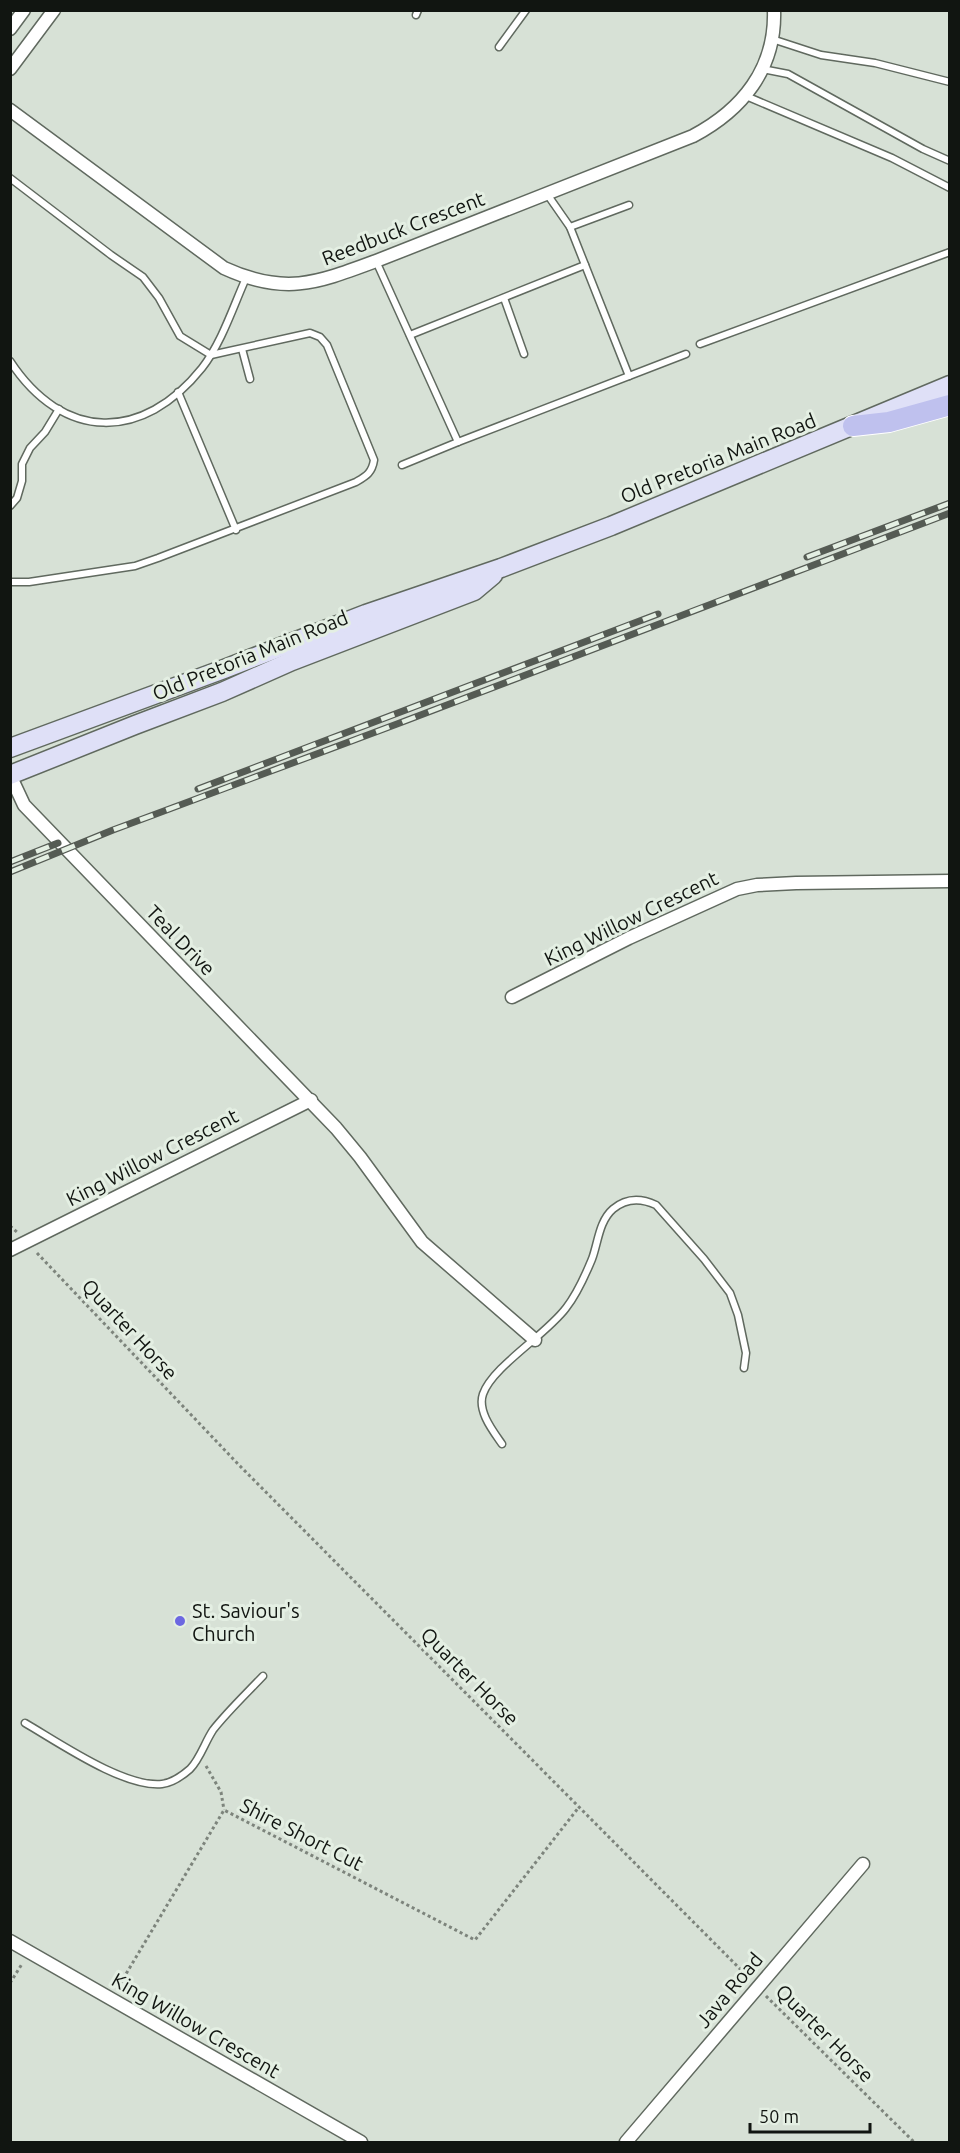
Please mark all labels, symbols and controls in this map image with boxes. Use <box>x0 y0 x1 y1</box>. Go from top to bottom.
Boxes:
street label: Reedbuck Crescent <box>318 186 488 270</box>
street label: Old Pretoria Main Road <box>617 408 819 508</box>
street label: Old Pretoria Main Road <box>149 605 351 705</box>
street label: King Willow Crescent <box>541 866 722 970</box>
street label: Teal Drive <box>142 900 220 980</box>
street label: King Willow Crescent <box>62 1104 242 1210</box>
street label: Quarter Horse <box>78 1274 182 1384</box>
place label: St. Saviour's Church <box>192 1599 300 1645</box>
marker: St. Saviour's Church <box>173 1614 187 1628</box>
street label: Quarter Horse <box>416 1622 524 1730</box>
street label: Shire Short Cut <box>237 1793 367 1875</box>
street label: Java Road <box>691 1948 767 2032</box>
street label: King Willow Crescent <box>108 1968 284 2083</box>
street label: Quarter Horse <box>771 1979 879 2087</box>
scale bar <box>750 2096 870 2134</box>
text: 50 m <box>759 2106 799 2126</box>

